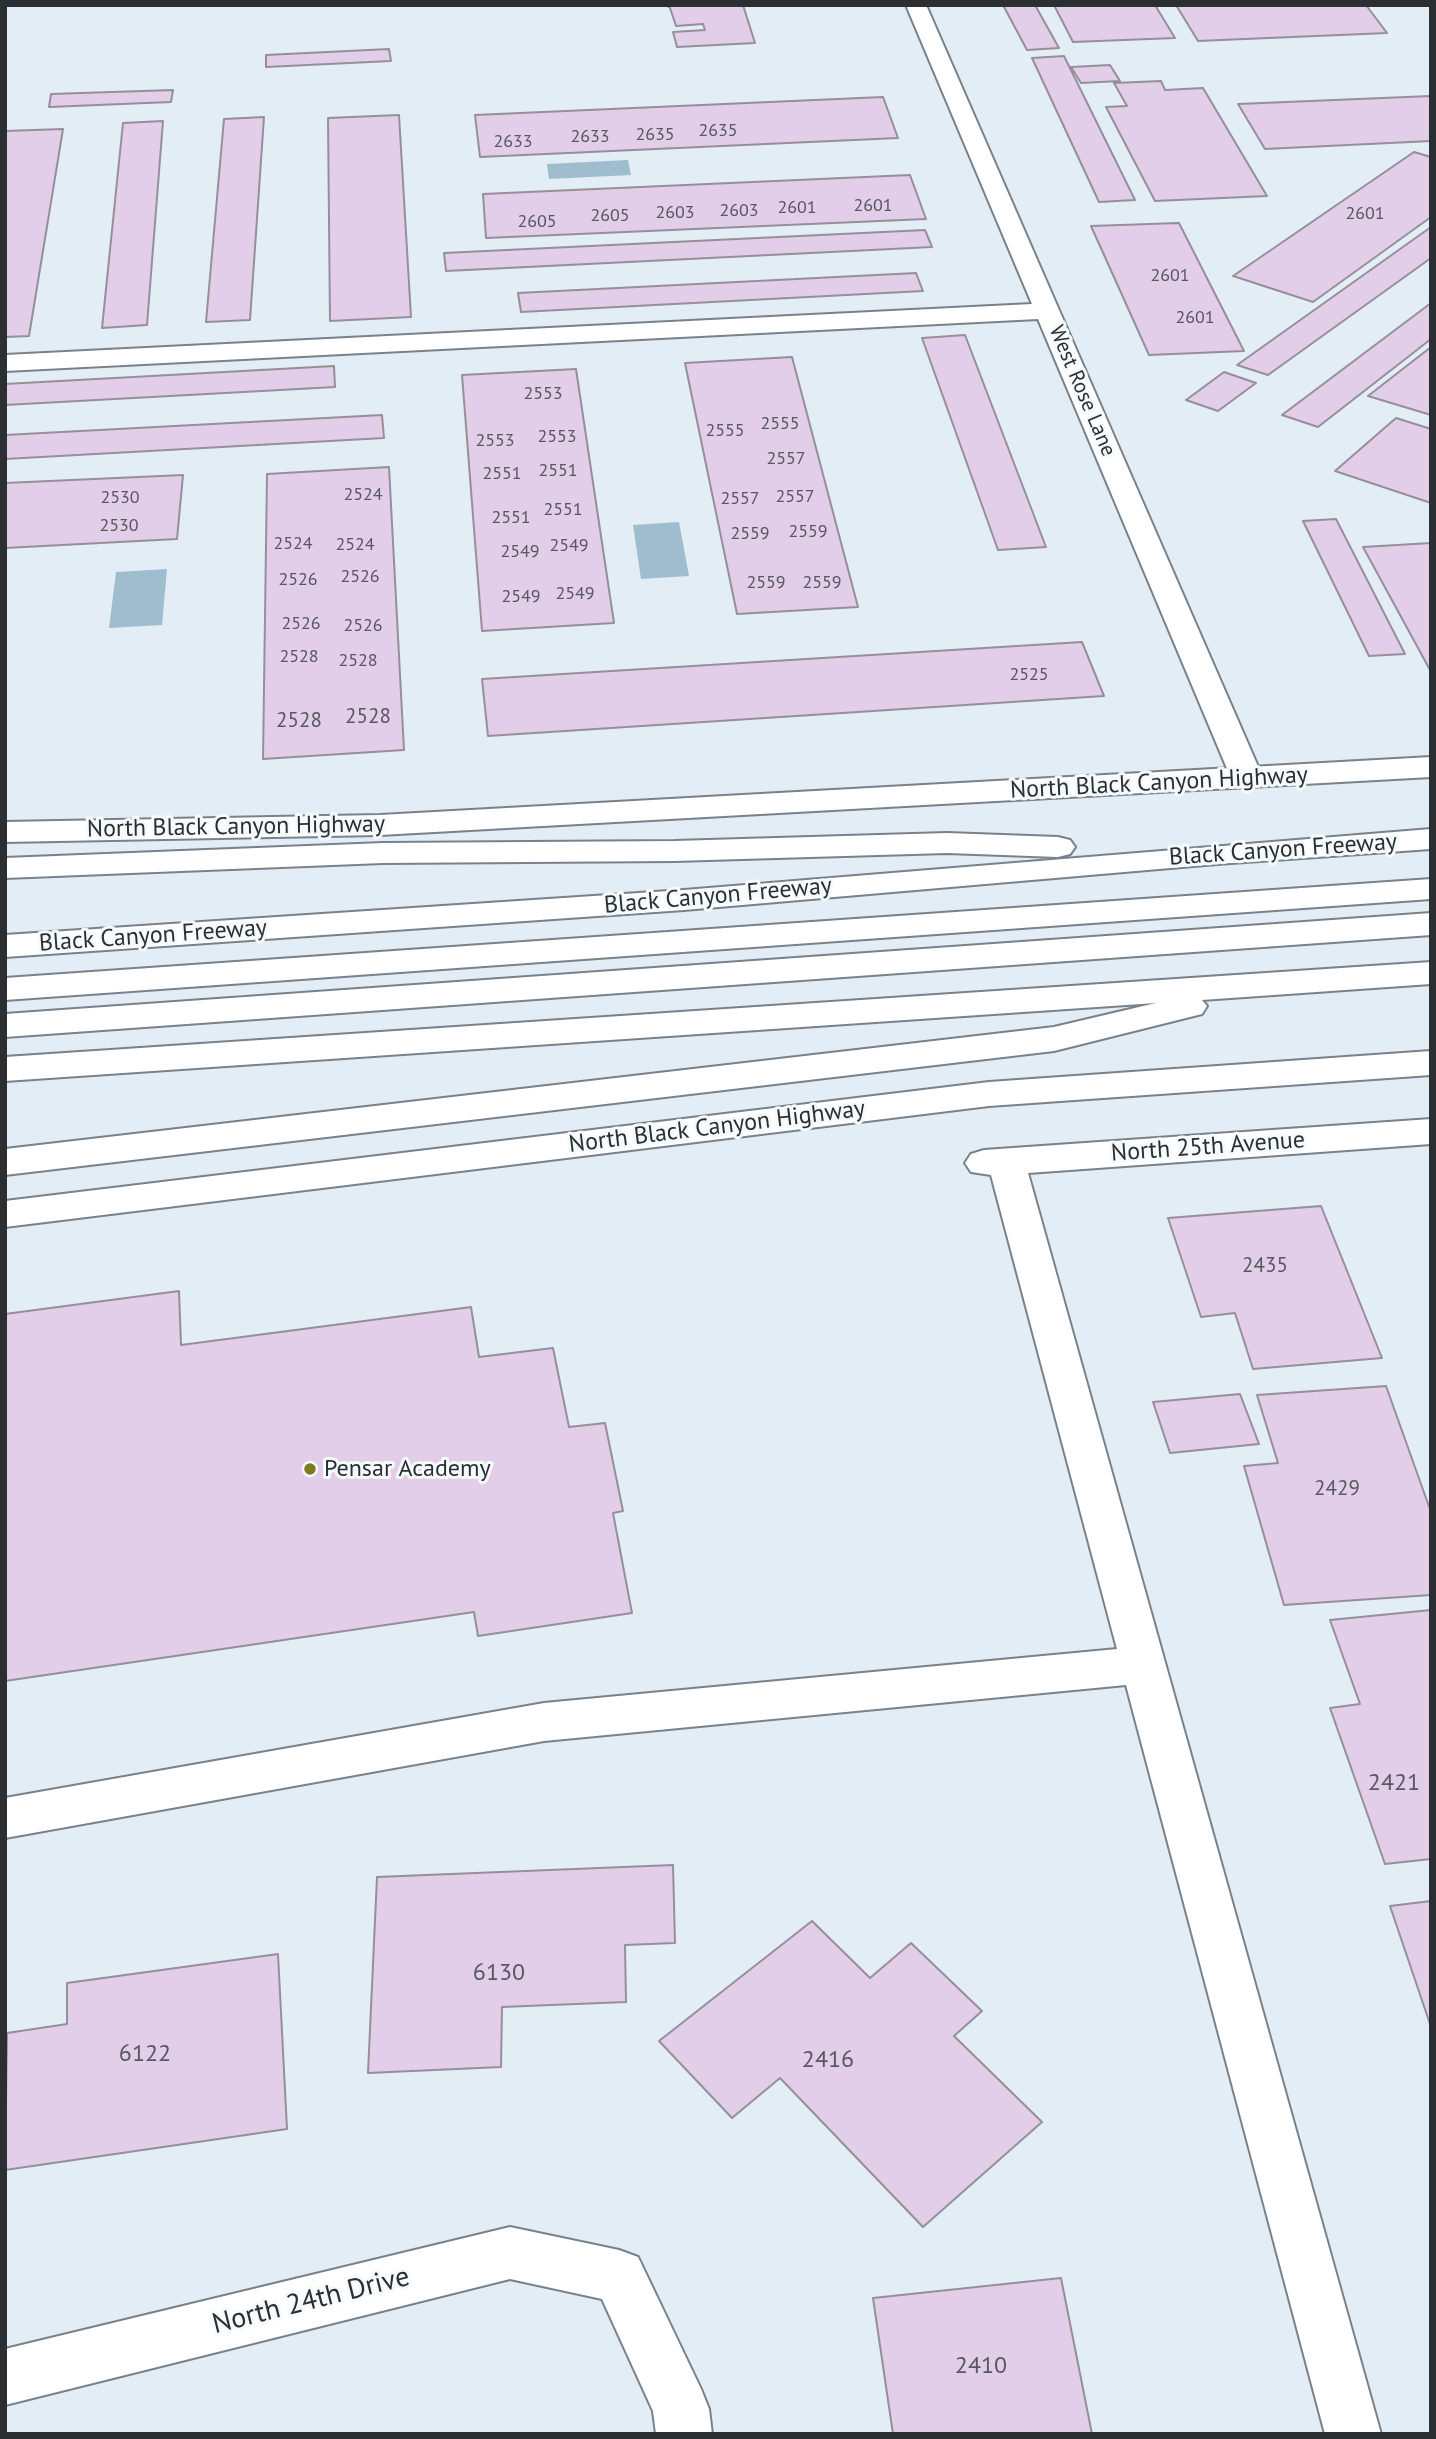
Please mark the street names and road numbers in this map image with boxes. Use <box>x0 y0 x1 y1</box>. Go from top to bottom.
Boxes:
street label: West Rose Lane <box>1043 322 1121 460</box>
street label: North Black Canyon Highway <box>1009 761 1309 805</box>
street label: North Black Canyon Highway <box>87 810 385 844</box>
street label: Black Canyon Freeway <box>1168 828 1398 872</box>
street label: Black Canyon Freeway <box>603 872 833 920</box>
street label: Black Canyon Freeway <box>38 914 268 958</box>
street label: North Black Canyon Highway <box>567 1095 867 1159</box>
street label: North 25th Avenue <box>1110 1126 1306 1168</box>
street label: North 24th Drive <box>209 2260 413 2342</box>

